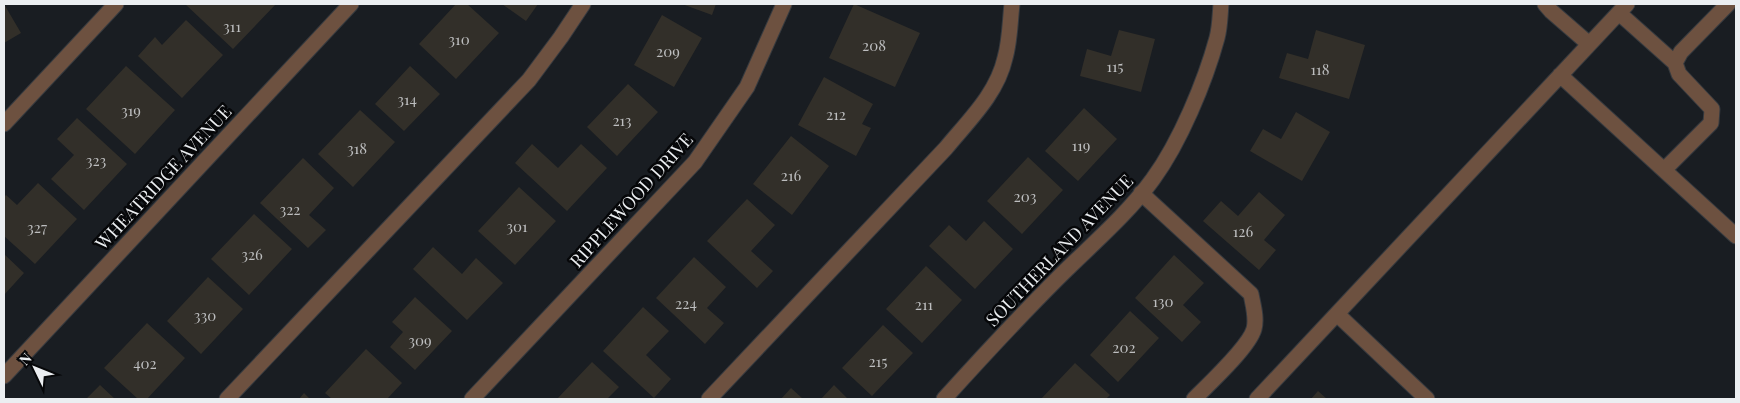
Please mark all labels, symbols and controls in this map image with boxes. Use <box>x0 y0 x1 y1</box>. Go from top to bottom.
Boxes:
house number: 311 <box>223 16 241 36</box>
house number: 310 <box>448 29 470 49</box>
house number: 208 <box>862 35 886 55</box>
house number: 209 <box>656 41 680 61</box>
house number: 115 <box>1106 56 1124 76</box>
house number: 118 <box>1311 59 1330 79</box>
house number: 314 <box>397 89 417 109</box>
street label: WHEATRIDGE AVENUE <box>89 100 236 255</box>
house number: 319 <box>121 100 141 120</box>
house number: 212 <box>826 104 846 124</box>
house number: 213 <box>612 110 632 130</box>
street label: RIPPLEWOOD DRIVE <box>564 128 698 272</box>
house number: 119 <box>1072 135 1090 155</box>
house number: 318 <box>347 138 367 158</box>
house number: 323 <box>86 150 107 170</box>
house number: 216 <box>781 165 801 185</box>
street label: SOUTHERLAND AVENUE <box>980 169 1138 331</box>
house number: 203 <box>1014 186 1037 206</box>
house number: 322 <box>279 199 301 219</box>
house number: 301 <box>506 216 528 236</box>
house number: 327 <box>27 217 47 237</box>
house number: 126 <box>1233 221 1253 241</box>
house number: 326 <box>241 244 263 264</box>
house number: 130 <box>1152 291 1174 311</box>
house number: 224 <box>675 293 697 313</box>
house number: 211 <box>915 294 934 314</box>
house number: 330 <box>194 305 216 325</box>
house number: 309 <box>408 330 432 350</box>
house number: 202 <box>1112 337 1136 357</box>
north arrow <box>10 343 60 393</box>
text: N <box>15 349 36 369</box>
house number: 215 <box>869 351 887 371</box>
house number: 402 <box>133 353 157 373</box>

